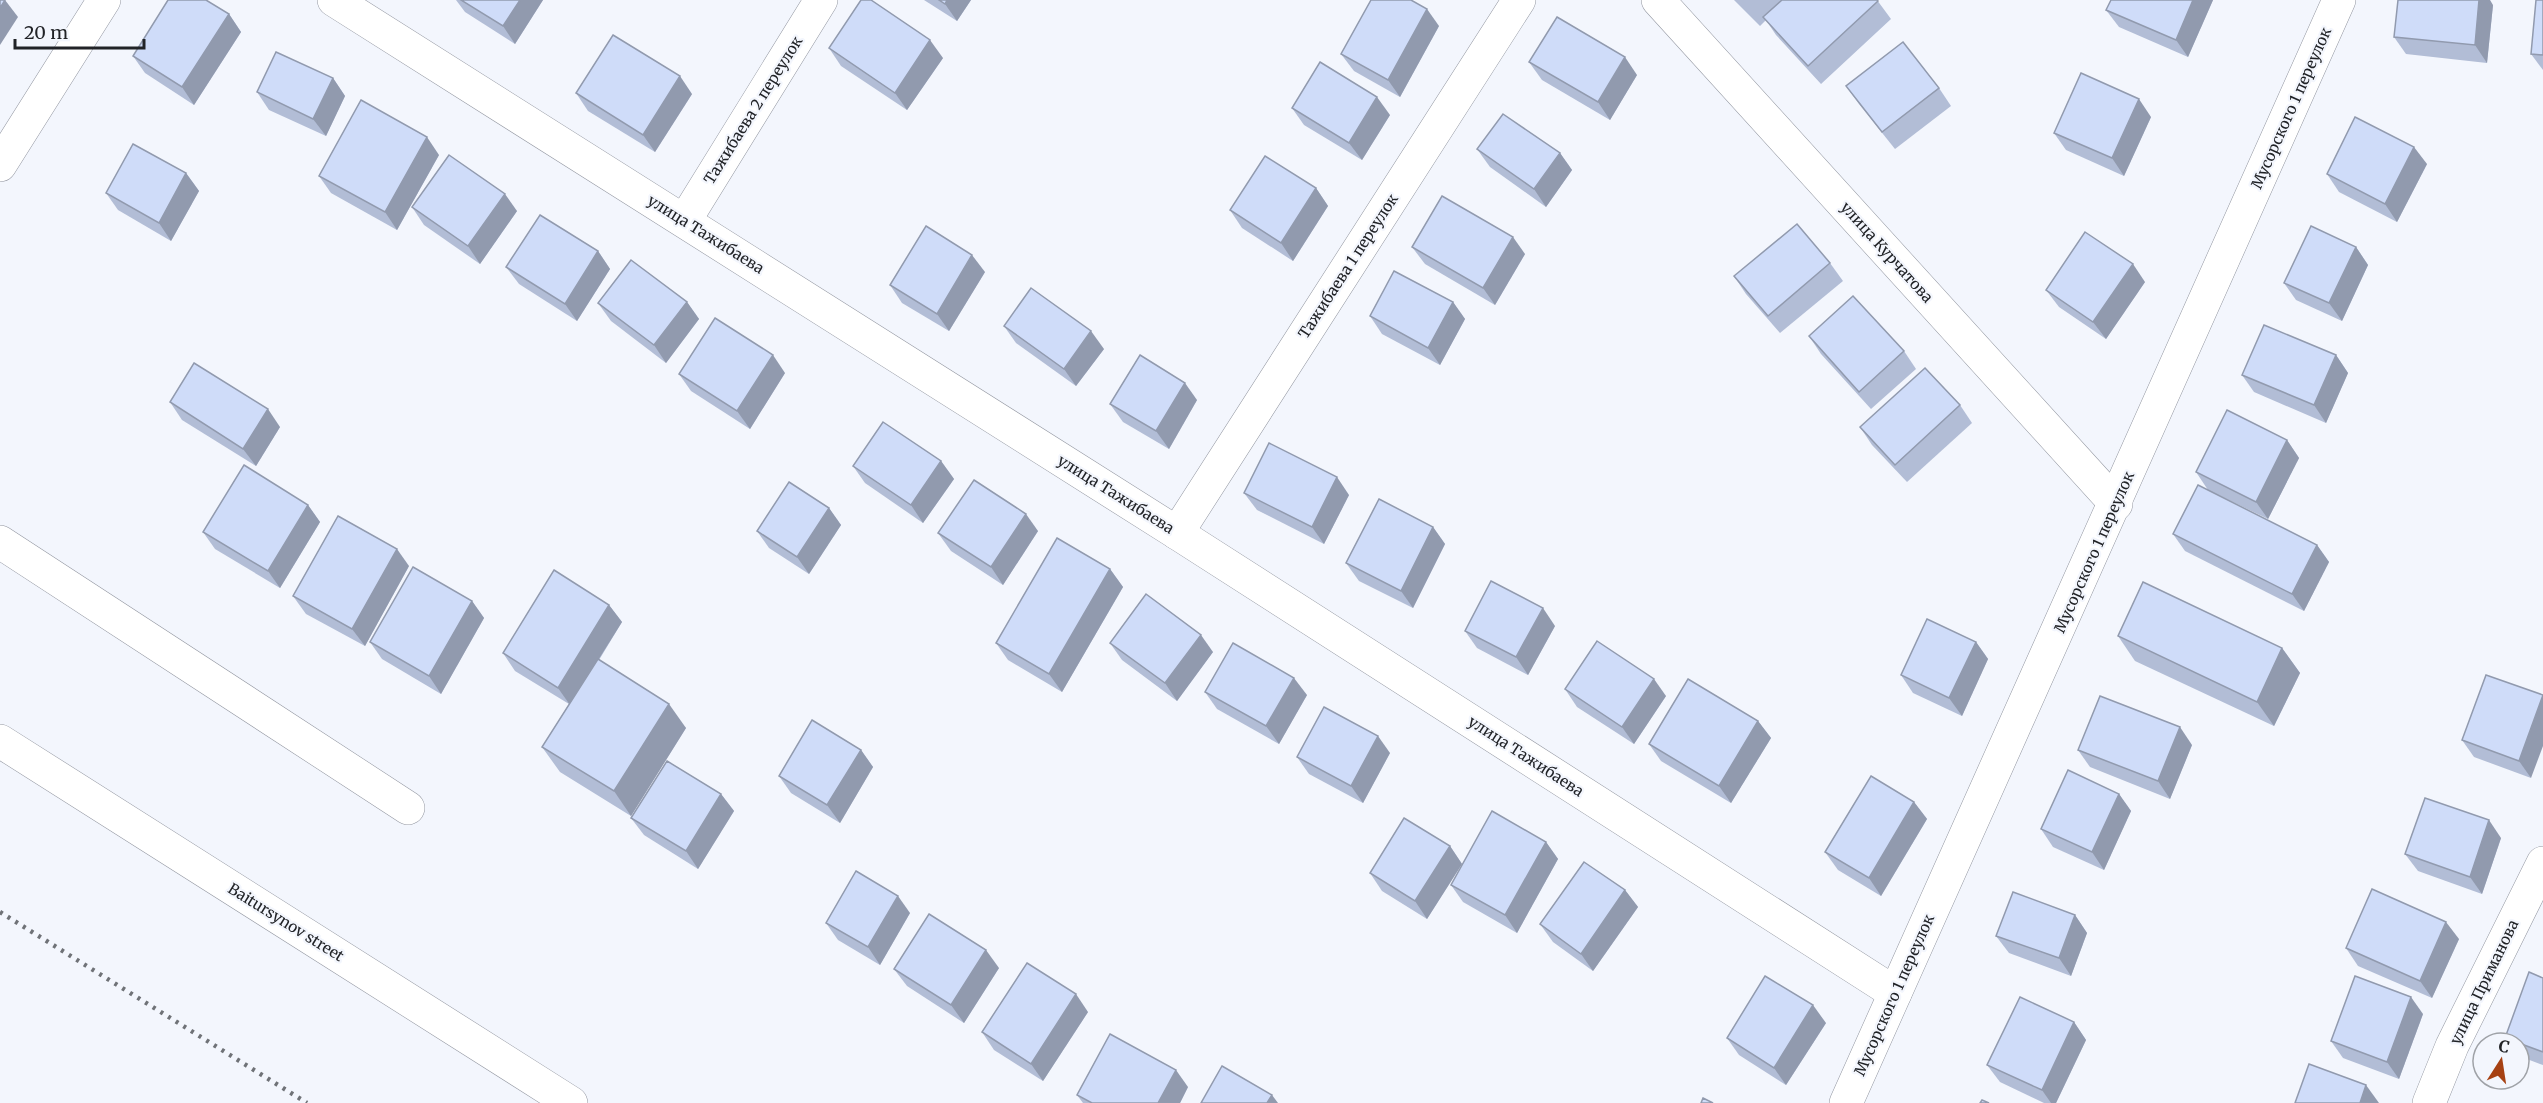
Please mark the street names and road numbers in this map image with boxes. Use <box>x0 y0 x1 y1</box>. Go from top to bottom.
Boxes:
street label: Мусорского 1 переулок <box>2247 24 2335 192</box>
street label: Тажибаева 2 переулок <box>700 32 807 188</box>
street label: улица Тажибаева <box>644 190 768 278</box>
street label: Тажибаева 1 переулок <box>1294 190 1402 342</box>
street label: улица Курчатова <box>1837 198 1937 306</box>
street label: улица Тажибаева <box>1054 450 1178 538</box>
street label: Мусорского 1 переулок <box>2050 468 2138 636</box>
street label: улица Тажибаева <box>1465 712 1587 800</box>
street label: Baitursynov street <box>225 879 348 965</box>
street label: Мусорского 1 переулок <box>1850 911 1938 1079</box>
street label: улица Приманова <box>2446 916 2522 1048</box>

